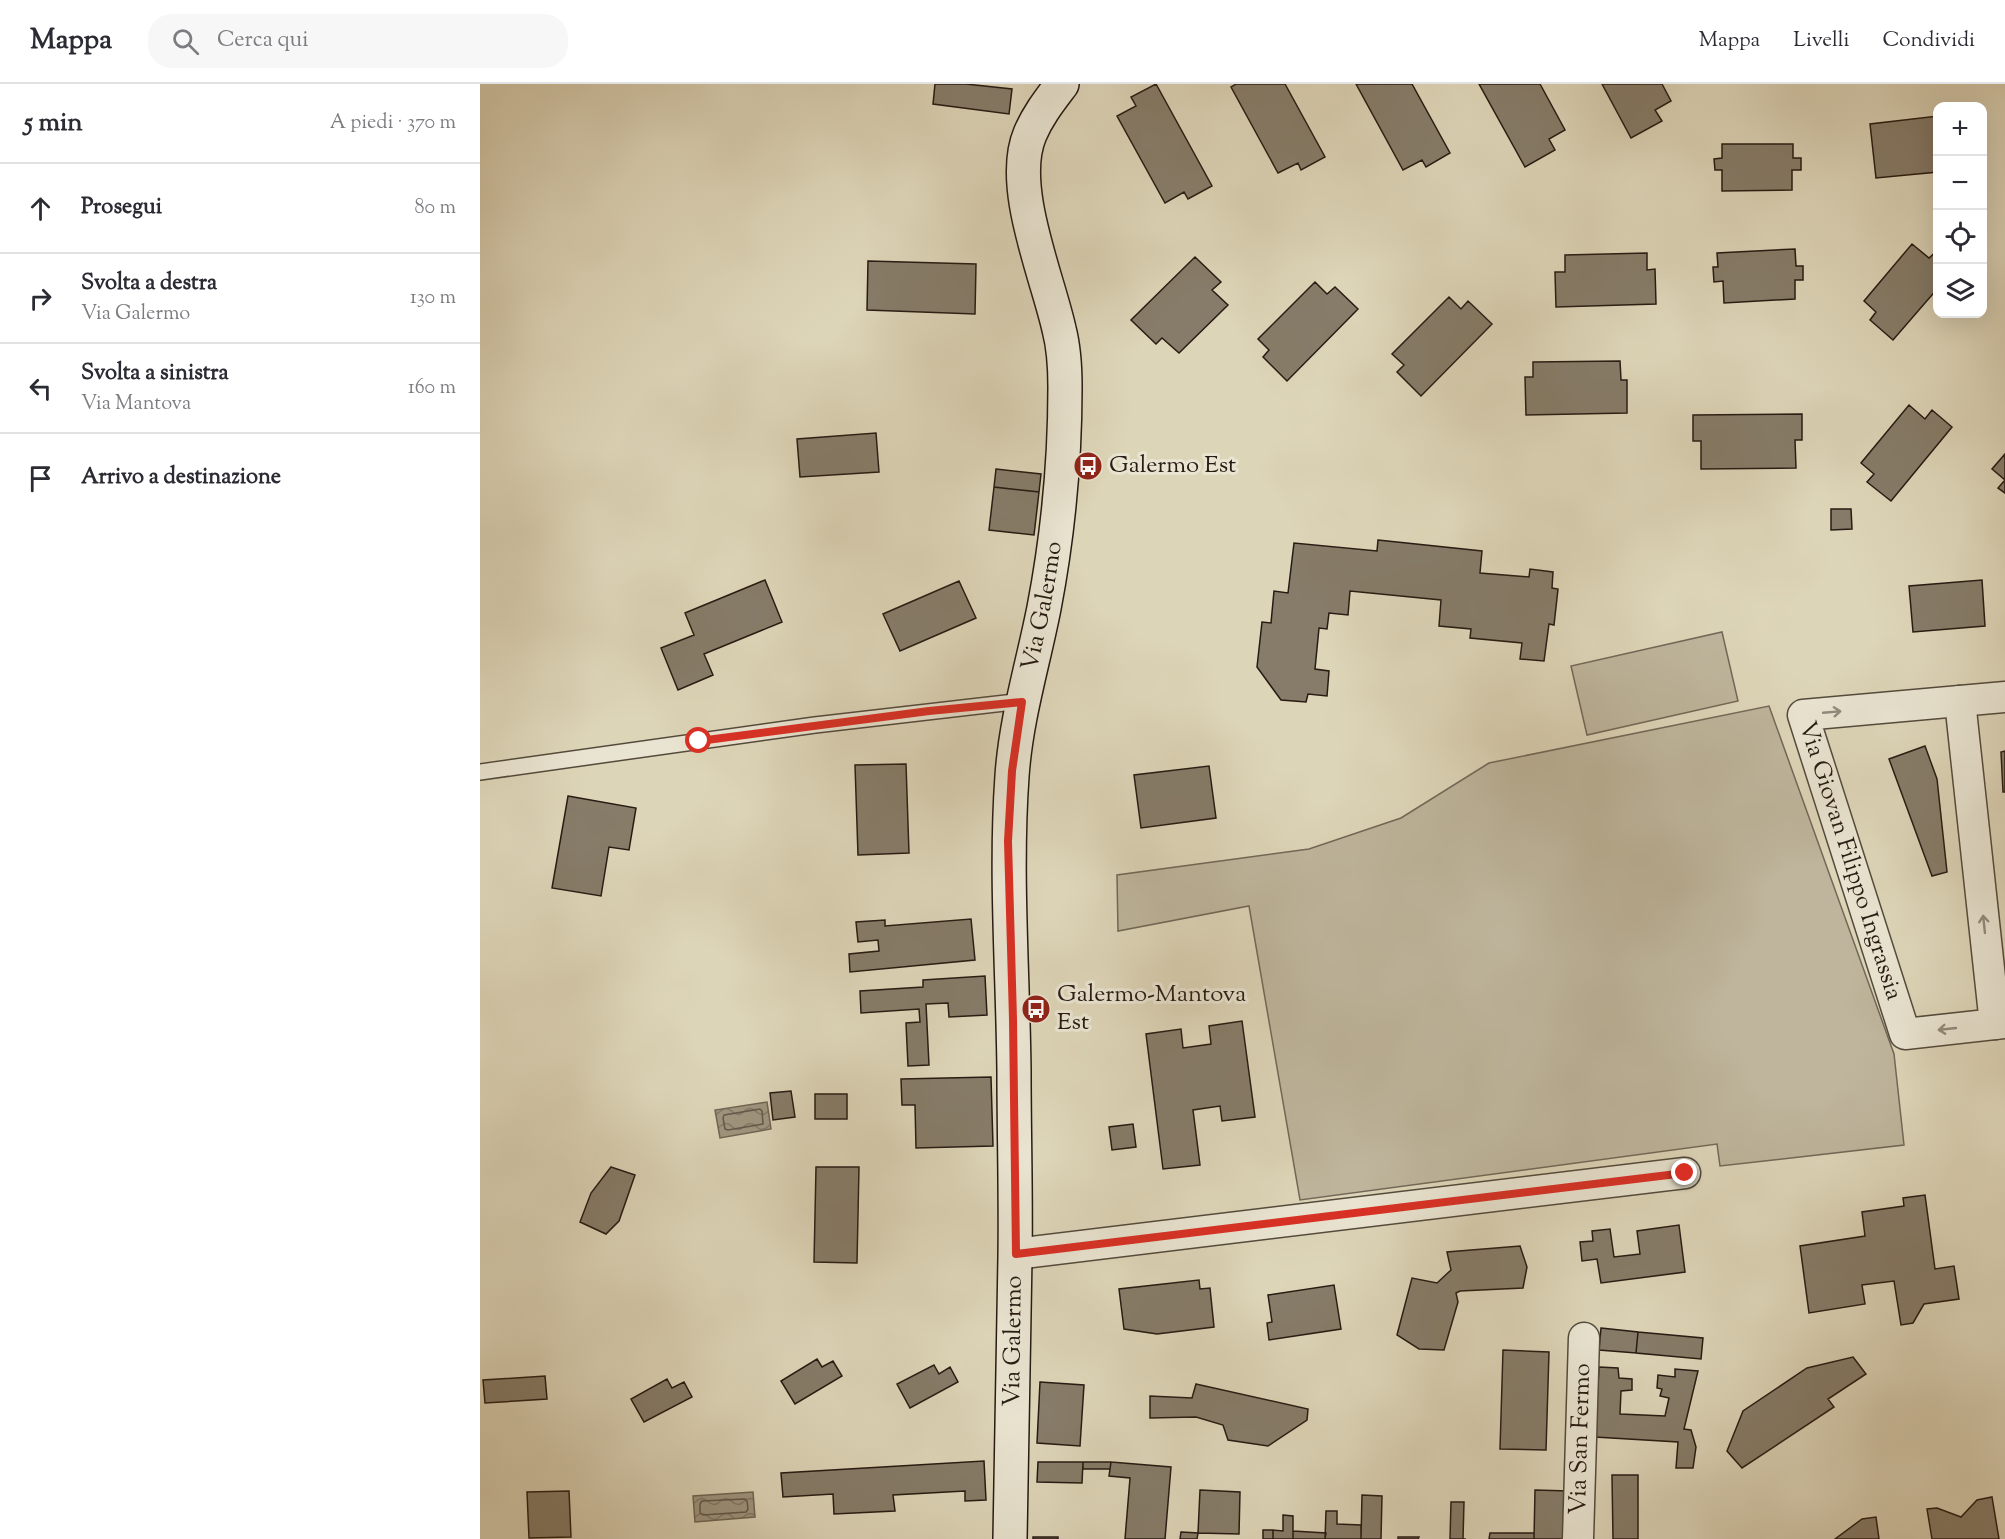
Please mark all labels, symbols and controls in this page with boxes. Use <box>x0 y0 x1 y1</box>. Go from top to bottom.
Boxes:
search box <box>148 14 568 68</box>
text: Mappa <box>30 21 112 61</box>
icon: search <box>169 25 202 58</box>
text: Cerca qui <box>217 25 308 57</box>
text: Mappa <box>1699 26 1760 56</box>
text: Livelli <box>1793 26 1850 56</box>
text: Condividi <box>1883 26 1975 56</box>
map controls <box>1933 102 1987 318</box>
button: + <box>1933 102 1987 156</box>
text: 5 min <box>24 105 83 142</box>
text: A piedi · 370 m <box>330 109 456 138</box>
button: − <box>1933 156 1987 210</box>
icon: ahead <box>24 192 57 225</box>
text: Prosegui <box>81 192 162 224</box>
text: 80 m <box>415 194 456 223</box>
button: locate <box>1933 210 1987 264</box>
button: layers <box>1933 264 1987 318</box>
text: Svolta a destra <box>81 268 217 300</box>
icon: right <box>24 282 57 315</box>
text: 130 m <box>410 284 456 313</box>
text: Via Galermo <box>81 300 190 329</box>
text: Svolta a sinistra <box>81 358 229 390</box>
icon: left <box>24 372 57 405</box>
text: 160 m <box>408 374 456 403</box>
text: Via Mantova <box>81 390 191 419</box>
place label: Galermo Est <box>1109 449 1236 483</box>
bus stop icon: Galermo Est <box>1072 450 1104 482</box>
icon: arrive <box>24 462 57 495</box>
text: Arrivo a destinazione <box>81 462 281 494</box>
street label: Via Galermo <box>1014 539 1072 674</box>
one-way arrow <box>1821 706 1841 717</box>
street label: Via Giovan Filippo Ingrassia <box>1789 717 1910 1005</box>
route start <box>685 727 711 753</box>
one-way arrow <box>1978 915 1989 935</box>
place label: Galermo-Mantova Est <box>1057 978 1246 1040</box>
bus stop icon: Galermo-Mantova Est <box>1020 993 1052 1025</box>
one-way arrow <box>1937 1024 1957 1035</box>
route end <box>1671 1159 1697 1185</box>
street label: Via Galermo <box>996 1275 1032 1407</box>
street label: Via San Fermo <box>1562 1363 1600 1515</box>

